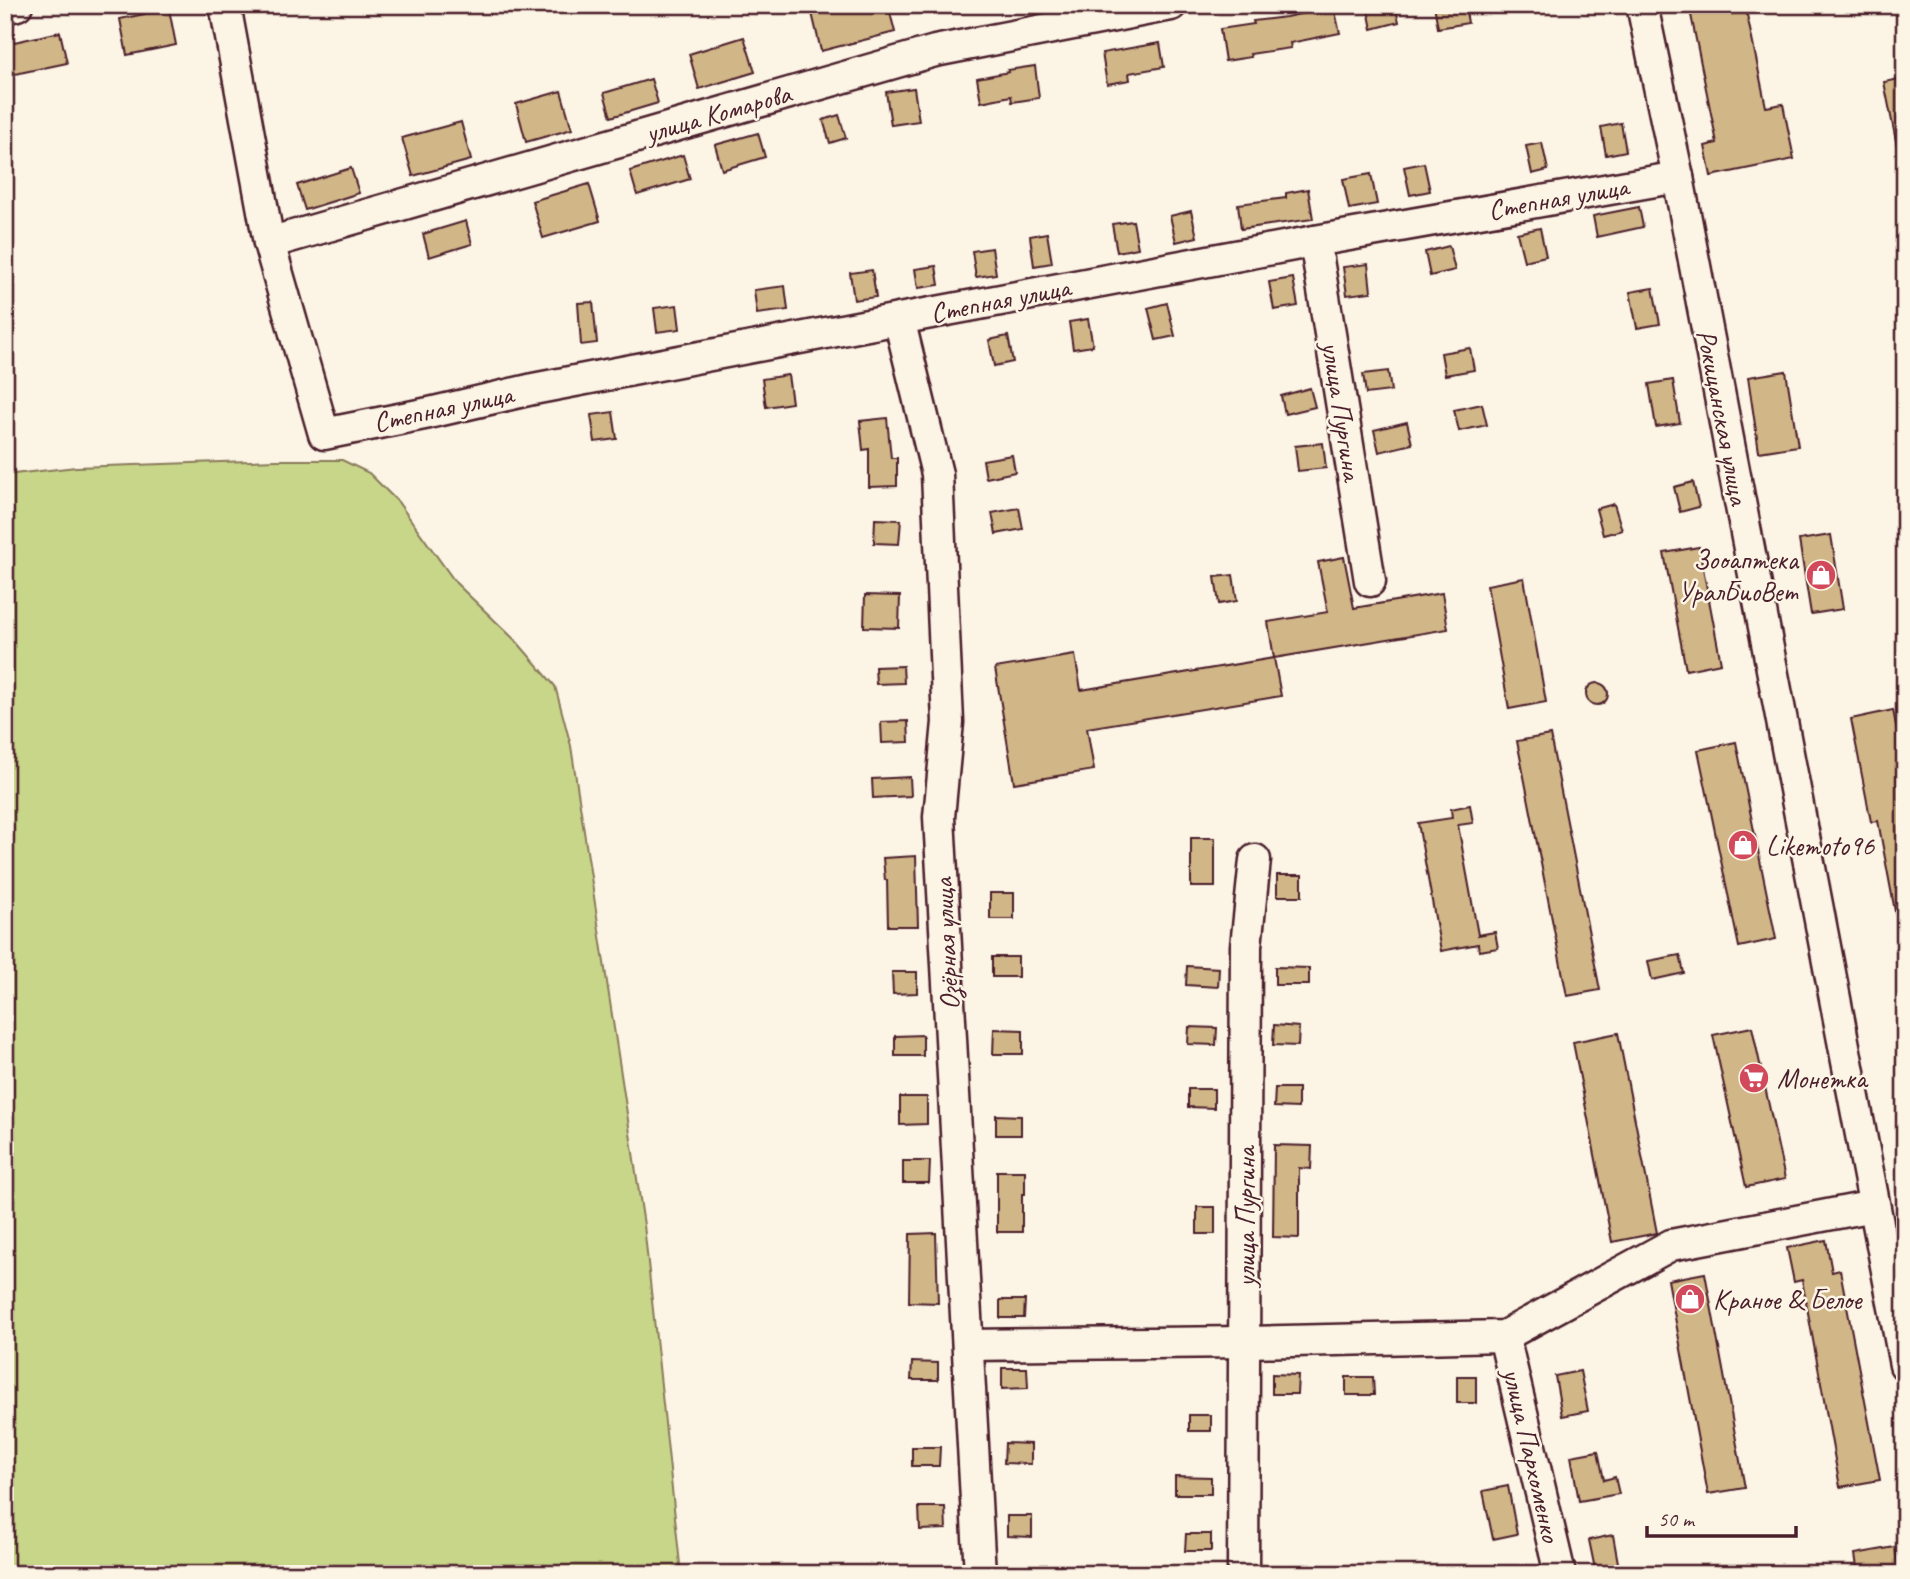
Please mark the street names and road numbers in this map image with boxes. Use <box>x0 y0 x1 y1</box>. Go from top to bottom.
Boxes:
street label: улица Комарова <box>639 75 796 151</box>
street label: Степная улица <box>1485 168 1633 228</box>
street label: Степная улица <box>927 269 1075 331</box>
street label: Рокицанская улица <box>1689 326 1757 509</box>
street label: улица Пургина <box>1313 337 1371 485</box>
street label: Степная улица <box>370 376 518 440</box>
street label: Озёрная улица <box>925 875 968 1011</box>
street label: улица Пургина <box>1228 1145 1263 1289</box>
street label: улица Пархоменко <box>1495 1363 1569 1547</box>

